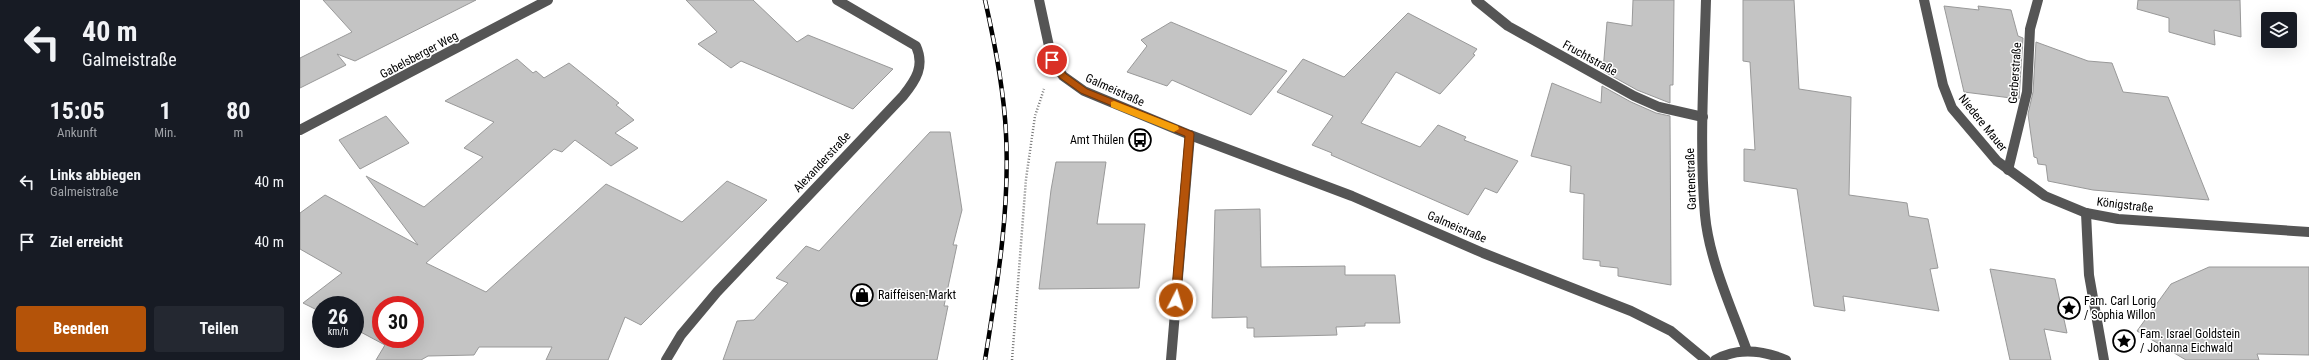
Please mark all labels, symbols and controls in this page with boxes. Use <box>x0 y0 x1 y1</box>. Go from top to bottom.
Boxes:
map controls <box>2261 12 2297 48</box>
button: layers <box>2261 12 2297 48</box>
text: 40 m <box>82 15 138 48</box>
icon: left <box>16 16 68 68</box>
street label: Gabelsberger Weg <box>378 29 460 81</box>
street label: Fruchtstraße <box>1560 37 1620 79</box>
street label: Gerberstraße <box>2006 41 2024 104</box>
pin <box>1035 43 1069 77</box>
text: Galmeistraße <box>82 49 177 70</box>
icon: arrive <box>1041 49 1063 71</box>
street label: Galmeistraße <box>1083 71 1147 109</box>
street label: Niedere Mauer <box>1956 92 2010 155</box>
text: 15:05 <box>50 97 105 125</box>
text: 1 <box>159 97 171 125</box>
text: 80 <box>226 97 250 125</box>
text: Ankunft <box>57 125 97 140</box>
text: Min. <box>154 125 177 140</box>
text: m <box>233 125 243 140</box>
bus stop icon: Amt Thülen <box>1127 127 1153 153</box>
street label: Alexanderstraße <box>790 129 854 195</box>
place label: Amt Thülen <box>1070 133 1124 147</box>
street label: Gartenstraße <box>1683 147 1699 210</box>
text: Links abbiegen <box>50 166 141 184</box>
icon: left <box>16 171 38 193</box>
text: 40 m <box>254 173 284 191</box>
text: Galmeistraße <box>50 184 118 199</box>
street label: Königstraße <box>2096 195 2154 215</box>
street label: Galmeistraße <box>1425 208 1489 246</box>
icon: arrive <box>16 231 38 253</box>
text: Ziel erreicht <box>50 233 123 251</box>
text: 40 m <box>254 233 284 251</box>
position arrow <box>1155 279 1197 321</box>
shop icon: Raiffeisen-Markt <box>849 282 875 308</box>
place label: Raiffeisen-Markt <box>878 288 956 302</box>
place label: Fam. Carl Lorig / Sophia Willon <box>2084 294 2156 322</box>
place icon: Fam. Carl Lorig / Sophia Willon <box>2056 295 2082 321</box>
speed limit sign: 30 <box>372 296 424 348</box>
text: 26 <box>328 305 348 329</box>
button: Beenden <box>16 306 146 352</box>
button: Teilen <box>154 306 284 352</box>
text: km/h <box>328 326 348 337</box>
place label: Fam. Israel Goldstein / Johanna Eichwald <box>2140 327 2240 355</box>
place icon: Fam. Israel Goldstein / Johanna Eichwald <box>2111 328 2137 354</box>

